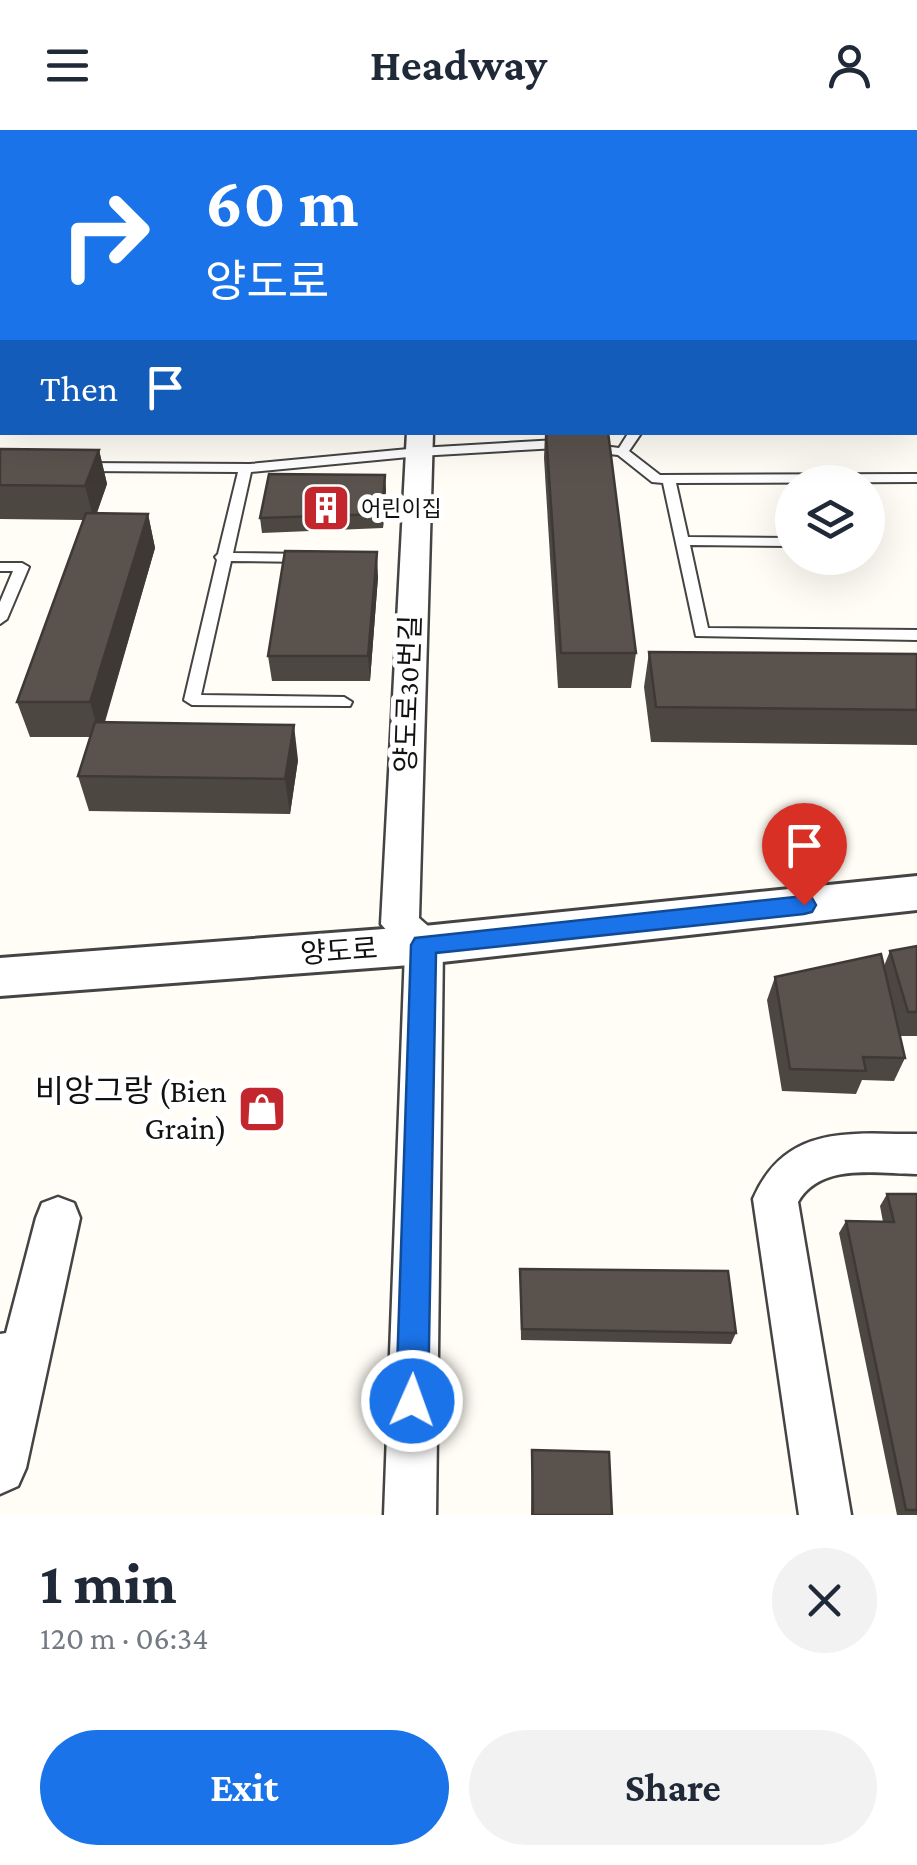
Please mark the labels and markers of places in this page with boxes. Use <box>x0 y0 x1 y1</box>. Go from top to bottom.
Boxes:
building icon: 어린이집 <box>300 482 352 534</box>
place label: 어린이집 <box>361 496 442 521</box>
pin <box>762 803 847 906</box>
place label: 비앙그랑 (Bien Grain) <box>35 1073 227 1147</box>
shop icon: 비앙그랑 (Bien Grain) <box>236 1083 288 1135</box>

